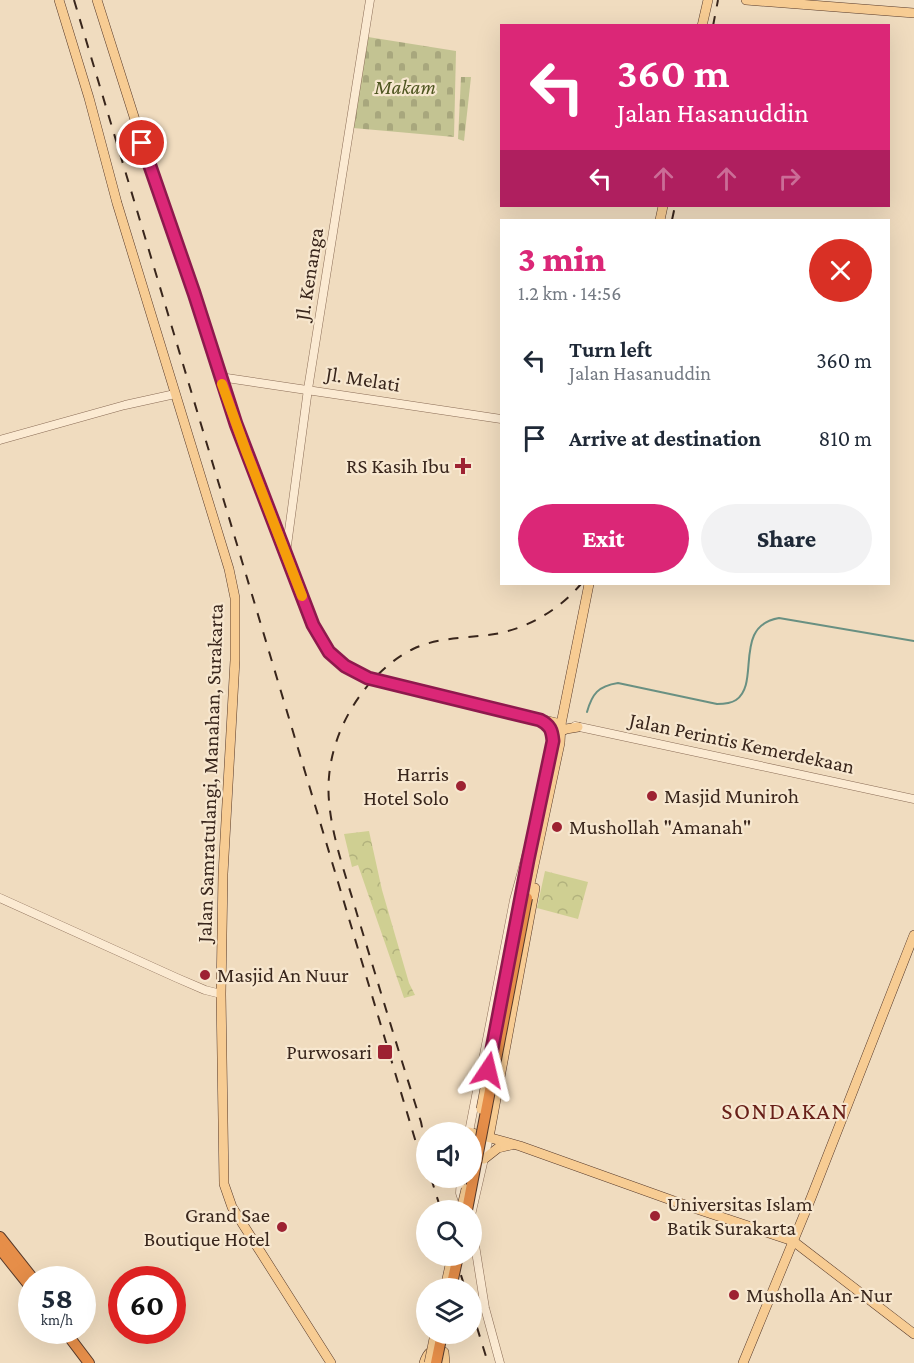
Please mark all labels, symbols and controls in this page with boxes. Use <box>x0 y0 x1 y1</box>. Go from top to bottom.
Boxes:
icon: left <box>518 48 596 126</box>
text: 360 m <box>617 49 730 96</box>
park label: Makam <box>373 75 436 99</box>
text: Jalan Hasanuddin <box>617 98 809 128</box>
pin <box>116 117 167 168</box>
icon: arrive <box>125 126 158 159</box>
icon: left <box>584 162 617 195</box>
icon: ahead <box>647 162 680 195</box>
icon: ahead <box>710 162 743 195</box>
icon: right <box>773 162 806 195</box>
street label: Jl. Kenanga <box>290 226 328 324</box>
text: 3 min <box>518 239 606 279</box>
button: close <box>809 239 872 302</box>
text: 1.2 km · 14:56 <box>518 282 621 304</box>
text: Turn left <box>569 337 652 362</box>
icon: left <box>518 344 551 377</box>
text: 360 m <box>816 348 872 373</box>
street label: Jl. Melati <box>322 361 402 397</box>
text: Jalan Hasanuddin <box>569 362 711 384</box>
icon: arrive <box>518 422 551 455</box>
text: Arrive at destination <box>569 426 761 451</box>
text: 810 m <box>819 426 872 451</box>
place label: RS Kasih Ibu <box>346 454 450 478</box>
marker: RS Kasih Ibu <box>454 457 472 475</box>
button: Exit <box>518 504 689 573</box>
button: Share <box>701 504 872 573</box>
street label: Jalan Samratulangi, Manahan, Surakarta <box>192 603 228 945</box>
street label: Jalan Perintis Kemerdekaan <box>625 707 857 779</box>
place label: Harris Hotel Solo <box>363 762 449 810</box>
marker: Harris Hotel Solo <box>454 779 468 793</box>
place label: Masjid Muniroh <box>664 784 799 808</box>
marker: Masjid Muniroh <box>645 789 659 803</box>
place label: Mushollah "Amanah" <box>569 815 751 839</box>
marker: Mushollah "Amanah" <box>550 820 564 834</box>
place label: Masjid An Nuur <box>217 963 349 987</box>
marker: Masjid An Nuur <box>198 968 212 982</box>
position arrow <box>456 1038 520 1102</box>
place label: Purwosari <box>286 1040 372 1064</box>
marker: Purwosari <box>376 1043 394 1061</box>
district label: SONDAKAN <box>721 1097 849 1124</box>
map controls <box>416 1122 482 1344</box>
button: sound <box>416 1122 482 1188</box>
place label: Universitas Islam Batik Surakarta <box>667 1192 813 1240</box>
button: search <box>416 1200 482 1266</box>
place label: Grand Sae Boutique Hotel <box>144 1203 270 1251</box>
marker: Universitas Islam Batik Surakarta <box>648 1209 662 1223</box>
marker: Grand Sae Boutique Hotel <box>275 1220 289 1234</box>
speed limit sign: 60 <box>108 1266 186 1344</box>
button: layers <box>416 1278 482 1344</box>
text: 58 <box>41 1281 73 1314</box>
place label: Musholla An-Nur <box>746 1283 893 1307</box>
marker: Musholla An-Nur <box>727 1288 741 1302</box>
text: km/h <box>41 1312 73 1328</box>

